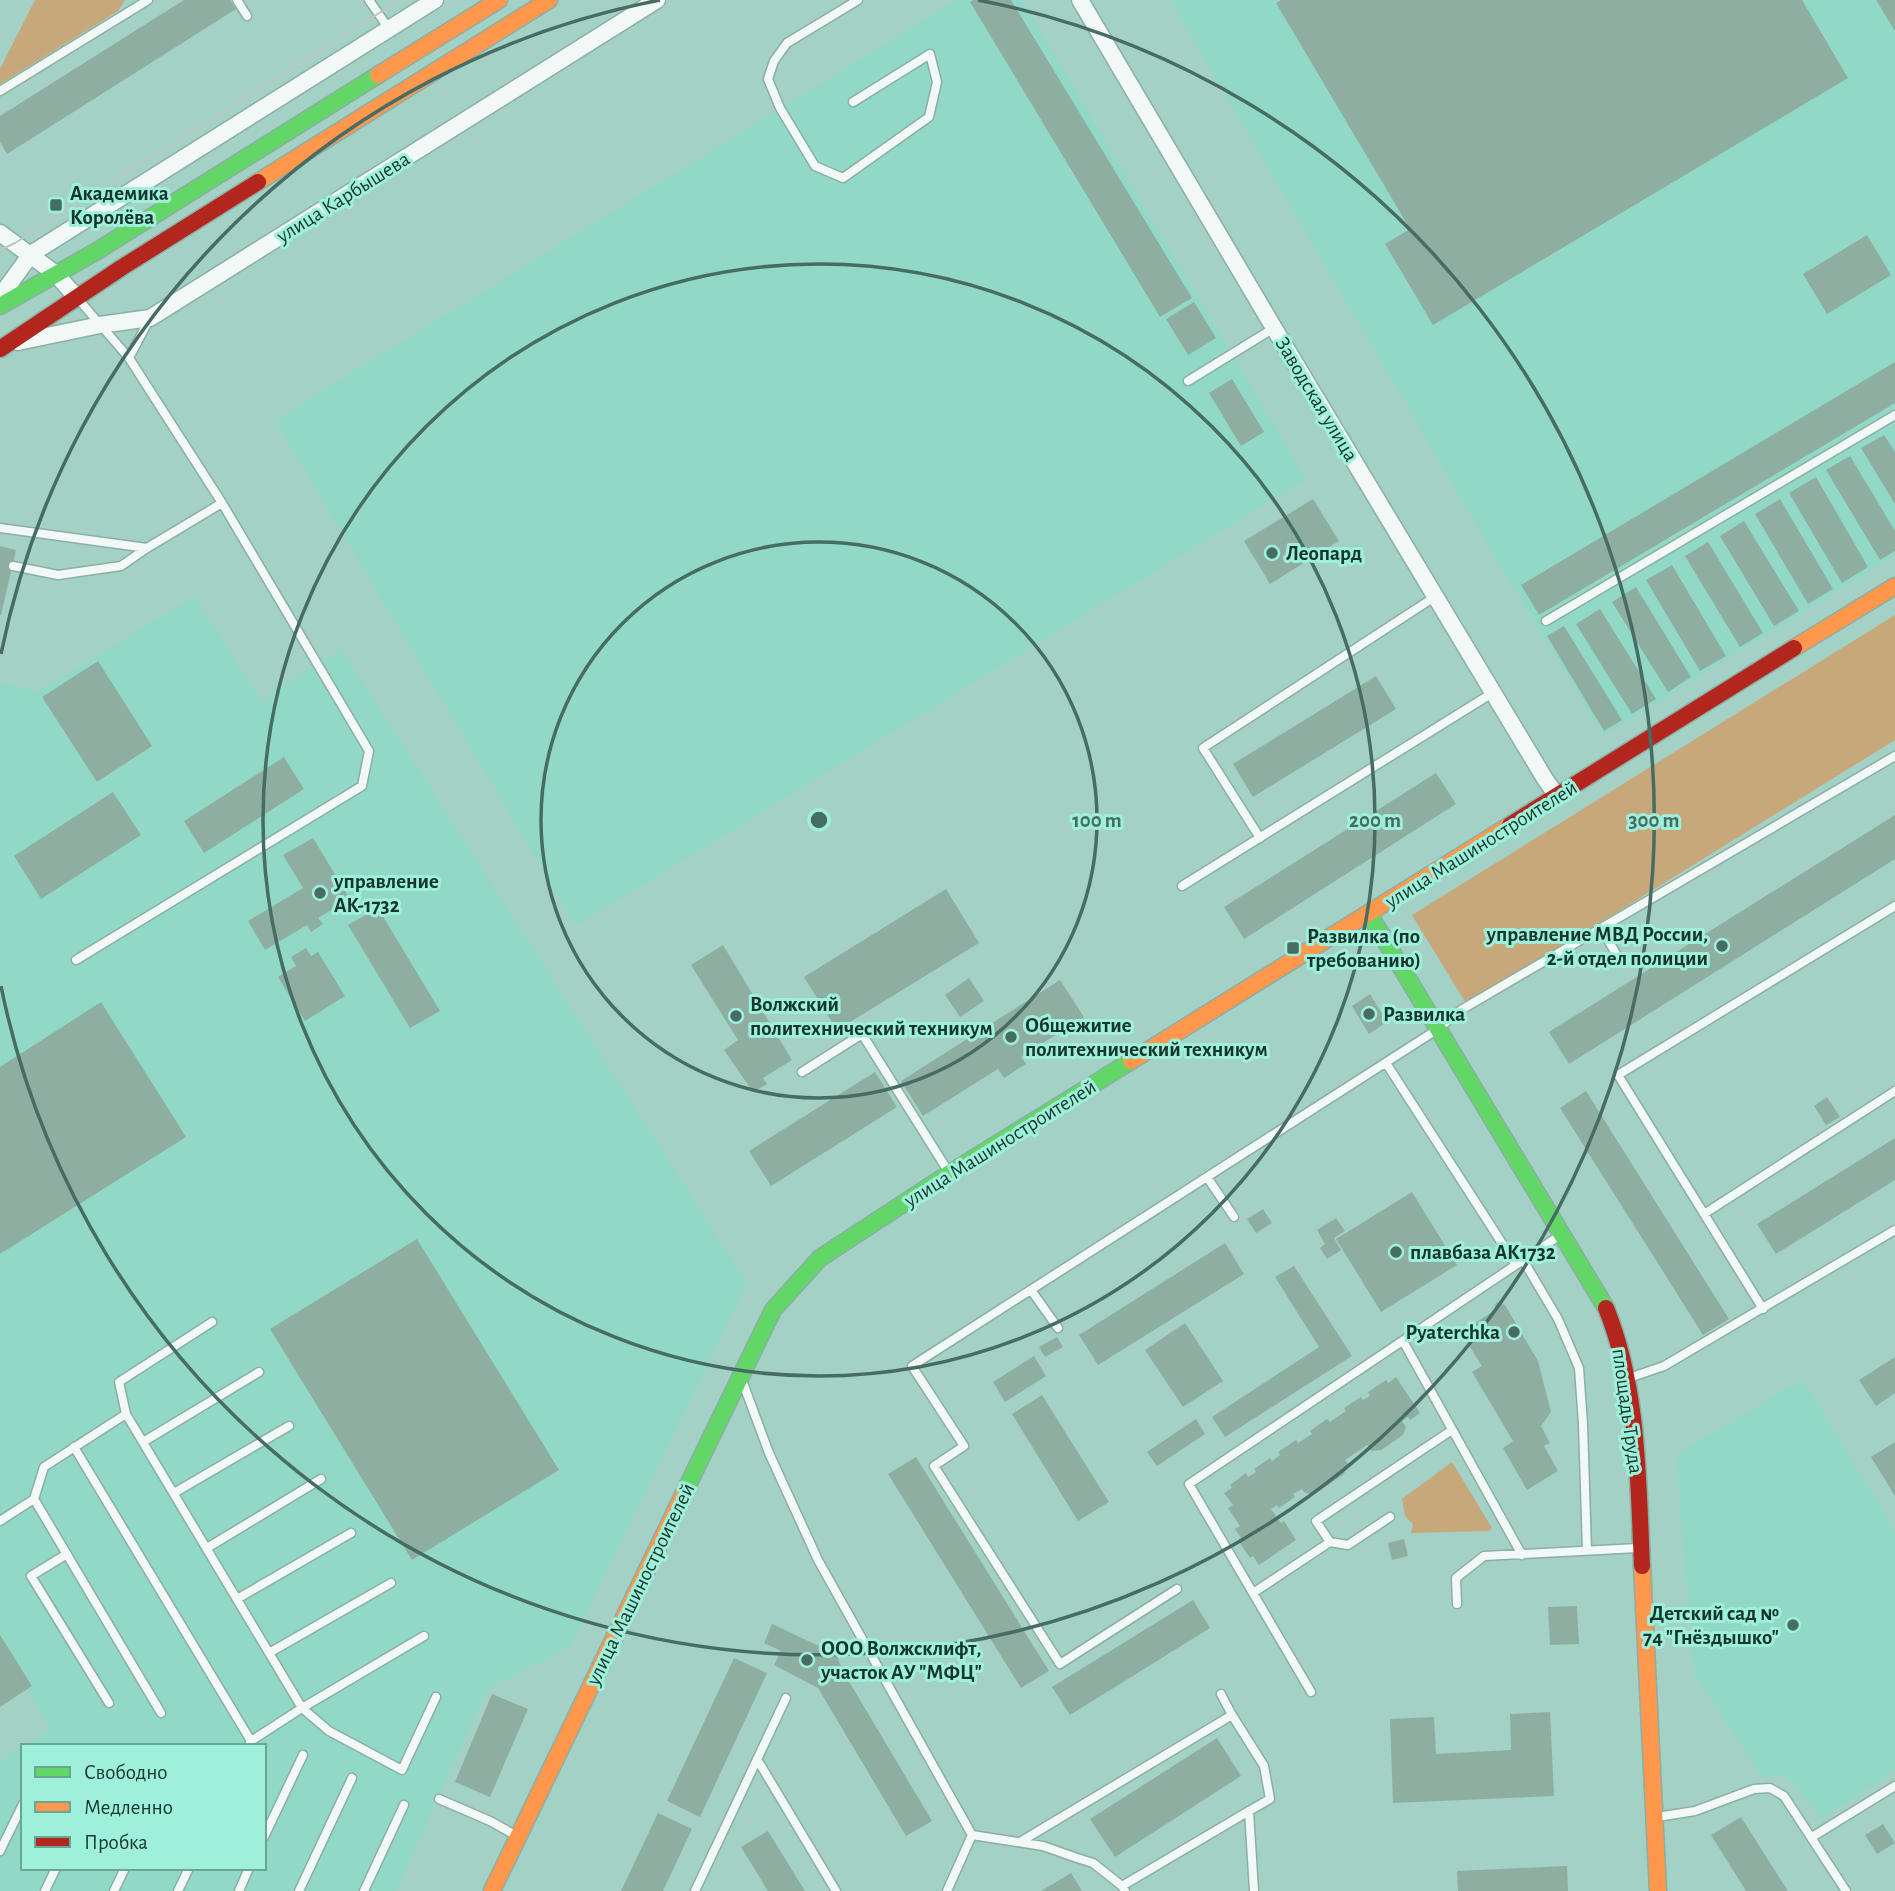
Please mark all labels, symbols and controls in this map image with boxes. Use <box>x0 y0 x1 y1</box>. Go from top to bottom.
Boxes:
street label: улица Карбышева <box>272 148 414 247</box>
place label: Академика Королёва <box>70 183 169 228</box>
marker: Академика Королёва <box>48 197 64 213</box>
street label: Заводская улица <box>1271 334 1362 465</box>
place label: Леопард <box>1286 543 1362 564</box>
marker: Леопард <box>1264 545 1280 561</box>
street label: улица Машиностроителей <box>1381 777 1581 913</box>
centre of rings <box>807 808 831 832</box>
text: 100 m <box>1072 810 1122 831</box>
text: 200 m <box>1349 810 1401 831</box>
text: 300 m <box>1628 810 1680 831</box>
place label: управление AK-1732 <box>333 871 439 916</box>
marker: управление AK-1732 <box>312 885 328 901</box>
place label: управление МВД России, 2-й отдел полиции <box>1485 924 1708 969</box>
place label: Развилка (по требованию) <box>1306 926 1421 971</box>
marker: управление МВД России, 2-й отдел полиции <box>1714 938 1730 954</box>
marker: Развилка (по требованию) <box>1285 940 1301 956</box>
place label: Волжский политехнический техникум <box>750 994 993 1039</box>
place label: Развилка <box>1383 1004 1465 1025</box>
marker: Развилка <box>1361 1006 1377 1022</box>
marker: Волжский политехнический техникум <box>728 1008 744 1024</box>
place label: Общежитие политехнический техникум <box>1025 1015 1268 1060</box>
marker: Общежитие политехнический техникум <box>1003 1029 1019 1045</box>
street label: улица Машиностроителей <box>900 1076 1100 1212</box>
place label: плавбаза АК1732 <box>1410 1242 1556 1263</box>
marker: плавбаза АК1732 <box>1388 1244 1404 1260</box>
place label: Pyaterchka <box>1405 1322 1500 1343</box>
marker: Pyaterchka <box>1506 1324 1522 1340</box>
street label: площадь Труда <box>1608 1347 1647 1475</box>
street label: улица Машиностроителей <box>582 1480 699 1689</box>
place label: Детский сад № 74 "Гнёздышко" <box>1643 1603 1779 1648</box>
marker: Детский сад № 74 "Гнёздышко" <box>1785 1617 1801 1633</box>
place label: ООО Волжсклифт, участок АУ "МФЦ" <box>820 1638 982 1683</box>
marker: ООО Волжсклифт, участок АУ "МФЦ" <box>799 1652 815 1668</box>
legend <box>21 1744 266 1870</box>
text: Свободно <box>84 1762 168 1783</box>
text: Медленно <box>84 1797 173 1818</box>
text: Пробка <box>84 1832 148 1853</box>

